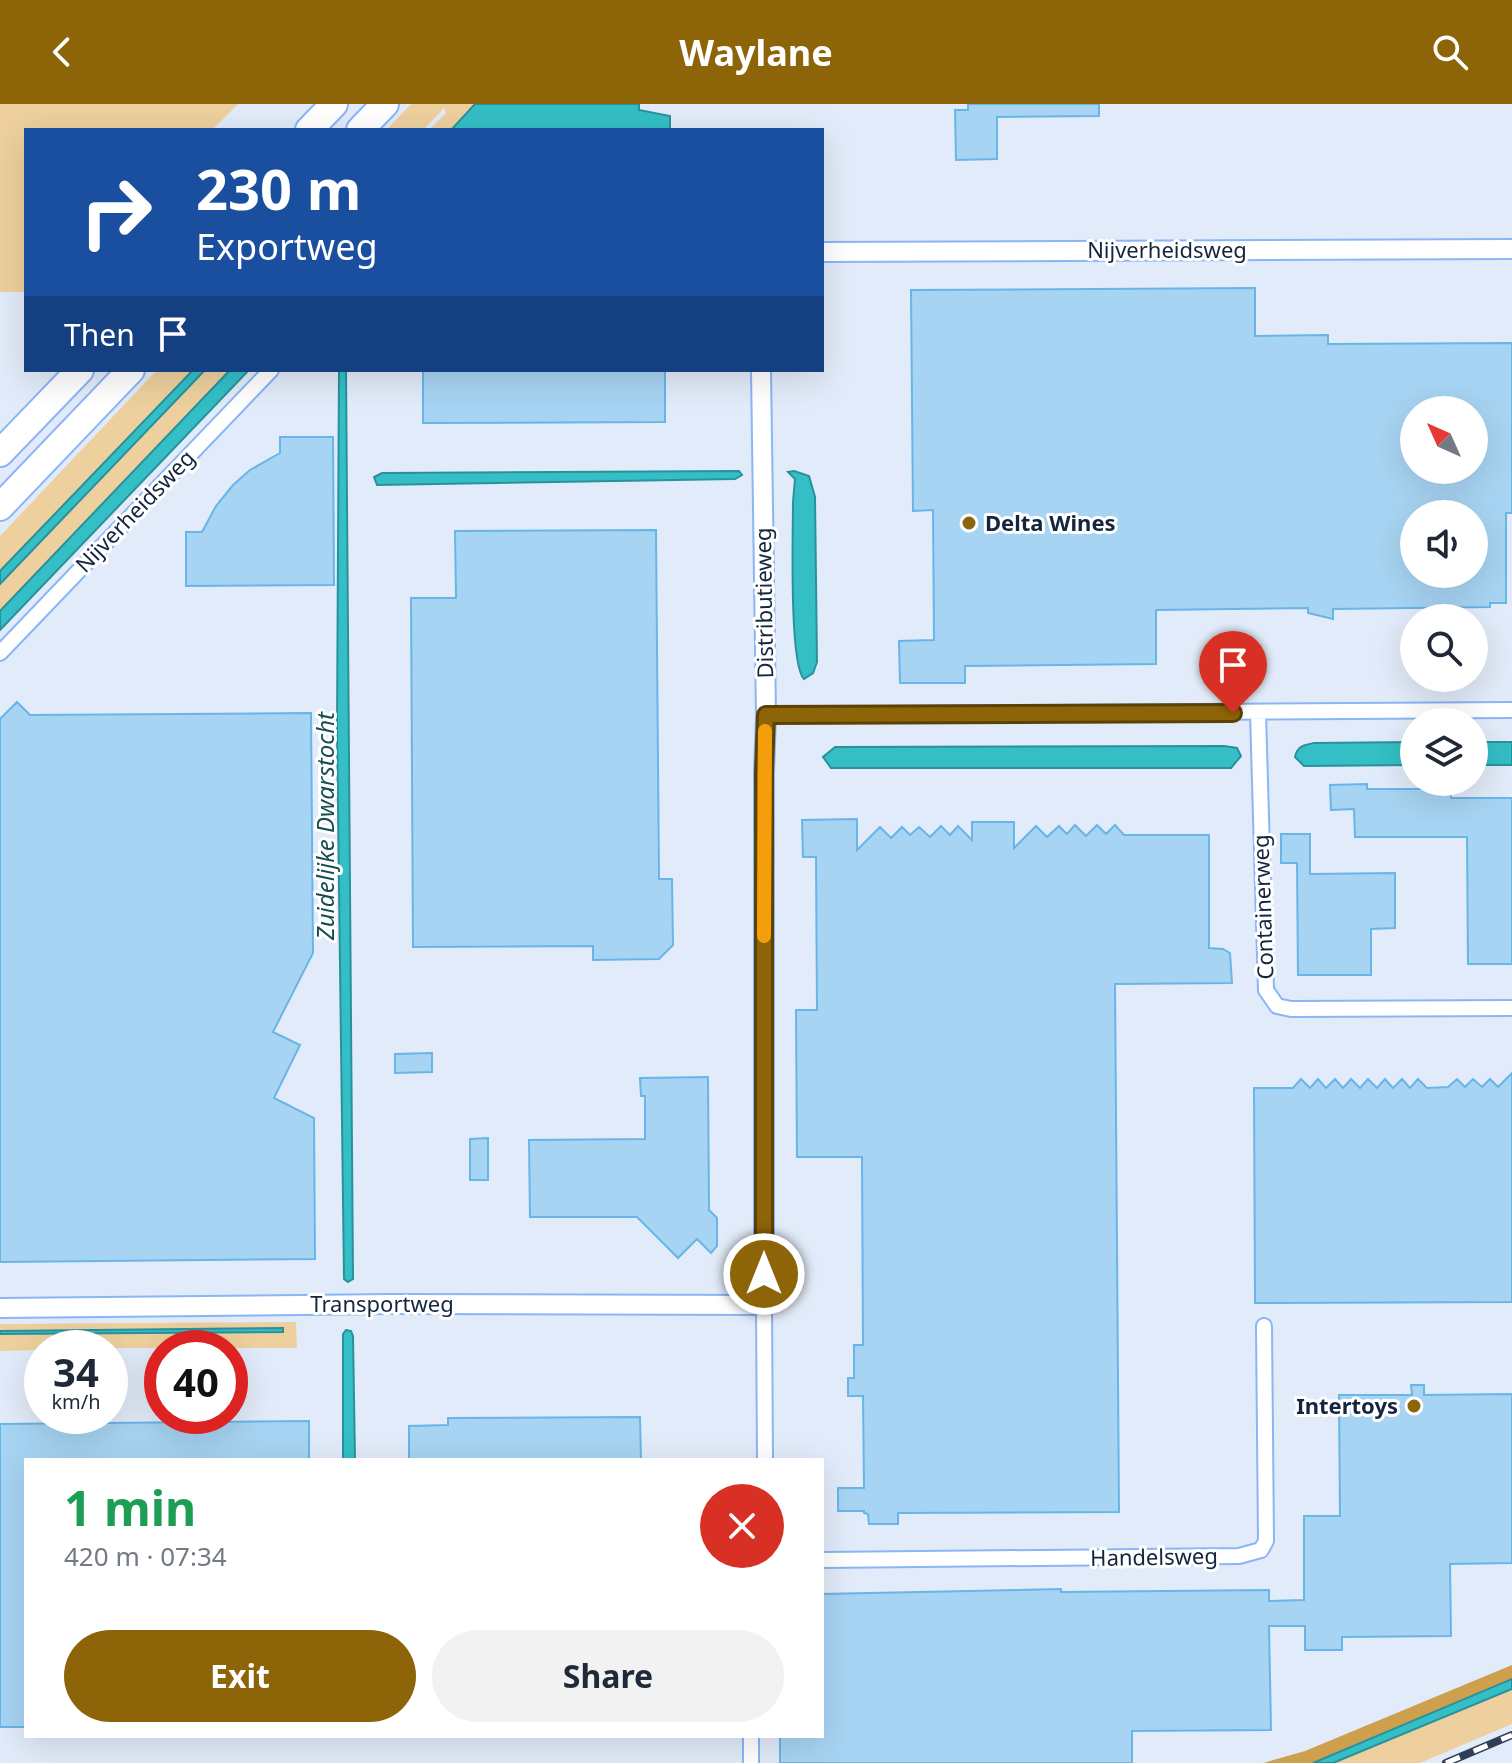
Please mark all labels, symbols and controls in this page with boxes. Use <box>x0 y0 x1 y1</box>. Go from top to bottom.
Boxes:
text: Waylane <box>679 28 833 77</box>
icon: back <box>40 30 84 74</box>
icon: search <box>1428 30 1472 74</box>
text: 230 m <box>196 150 361 226</box>
icon: right <box>64 160 168 264</box>
text: Exportweg <box>196 222 378 271</box>
street label: Nijverheidsweg <box>1087 234 1247 264</box>
icon: arrive <box>151 312 195 356</box>
text: Then <box>64 314 135 355</box>
north arrow <box>1400 396 1488 484</box>
map controls <box>1400 396 1488 796</box>
street label: Nijverheidsweg <box>68 442 201 578</box>
button: sound <box>1400 500 1488 588</box>
place label: Delta Wines <box>985 507 1116 537</box>
marker: Delta Wines <box>960 514 978 532</box>
street label: Distributieweg <box>747 527 779 679</box>
button: search <box>1400 604 1488 692</box>
pin <box>1199 631 1267 713</box>
icon: arrive <box>1211 643 1255 687</box>
button: layers <box>1400 708 1488 796</box>
water label: Zuidelijke Dwarstocht <box>308 711 341 941</box>
street label: Containerweg <box>1244 834 1280 980</box>
position arrow <box>722 1232 806 1316</box>
street label: Transportweg <box>310 1288 454 1318</box>
speed limit sign: 40 <box>144 1330 248 1434</box>
text: 34 <box>53 1344 99 1399</box>
text: km/h <box>51 1388 101 1415</box>
place label: Intertoys <box>1296 1390 1398 1420</box>
marker: Intertoys <box>1405 1397 1423 1415</box>
text: 1 min <box>64 1475 196 1540</box>
button: close <box>700 1484 784 1568</box>
text: 420 m · 07:34 <box>64 1538 227 1574</box>
street label: Handelsweg <box>1090 1540 1218 1572</box>
button: Exit <box>64 1630 416 1722</box>
button: Share <box>432 1630 784 1722</box>

